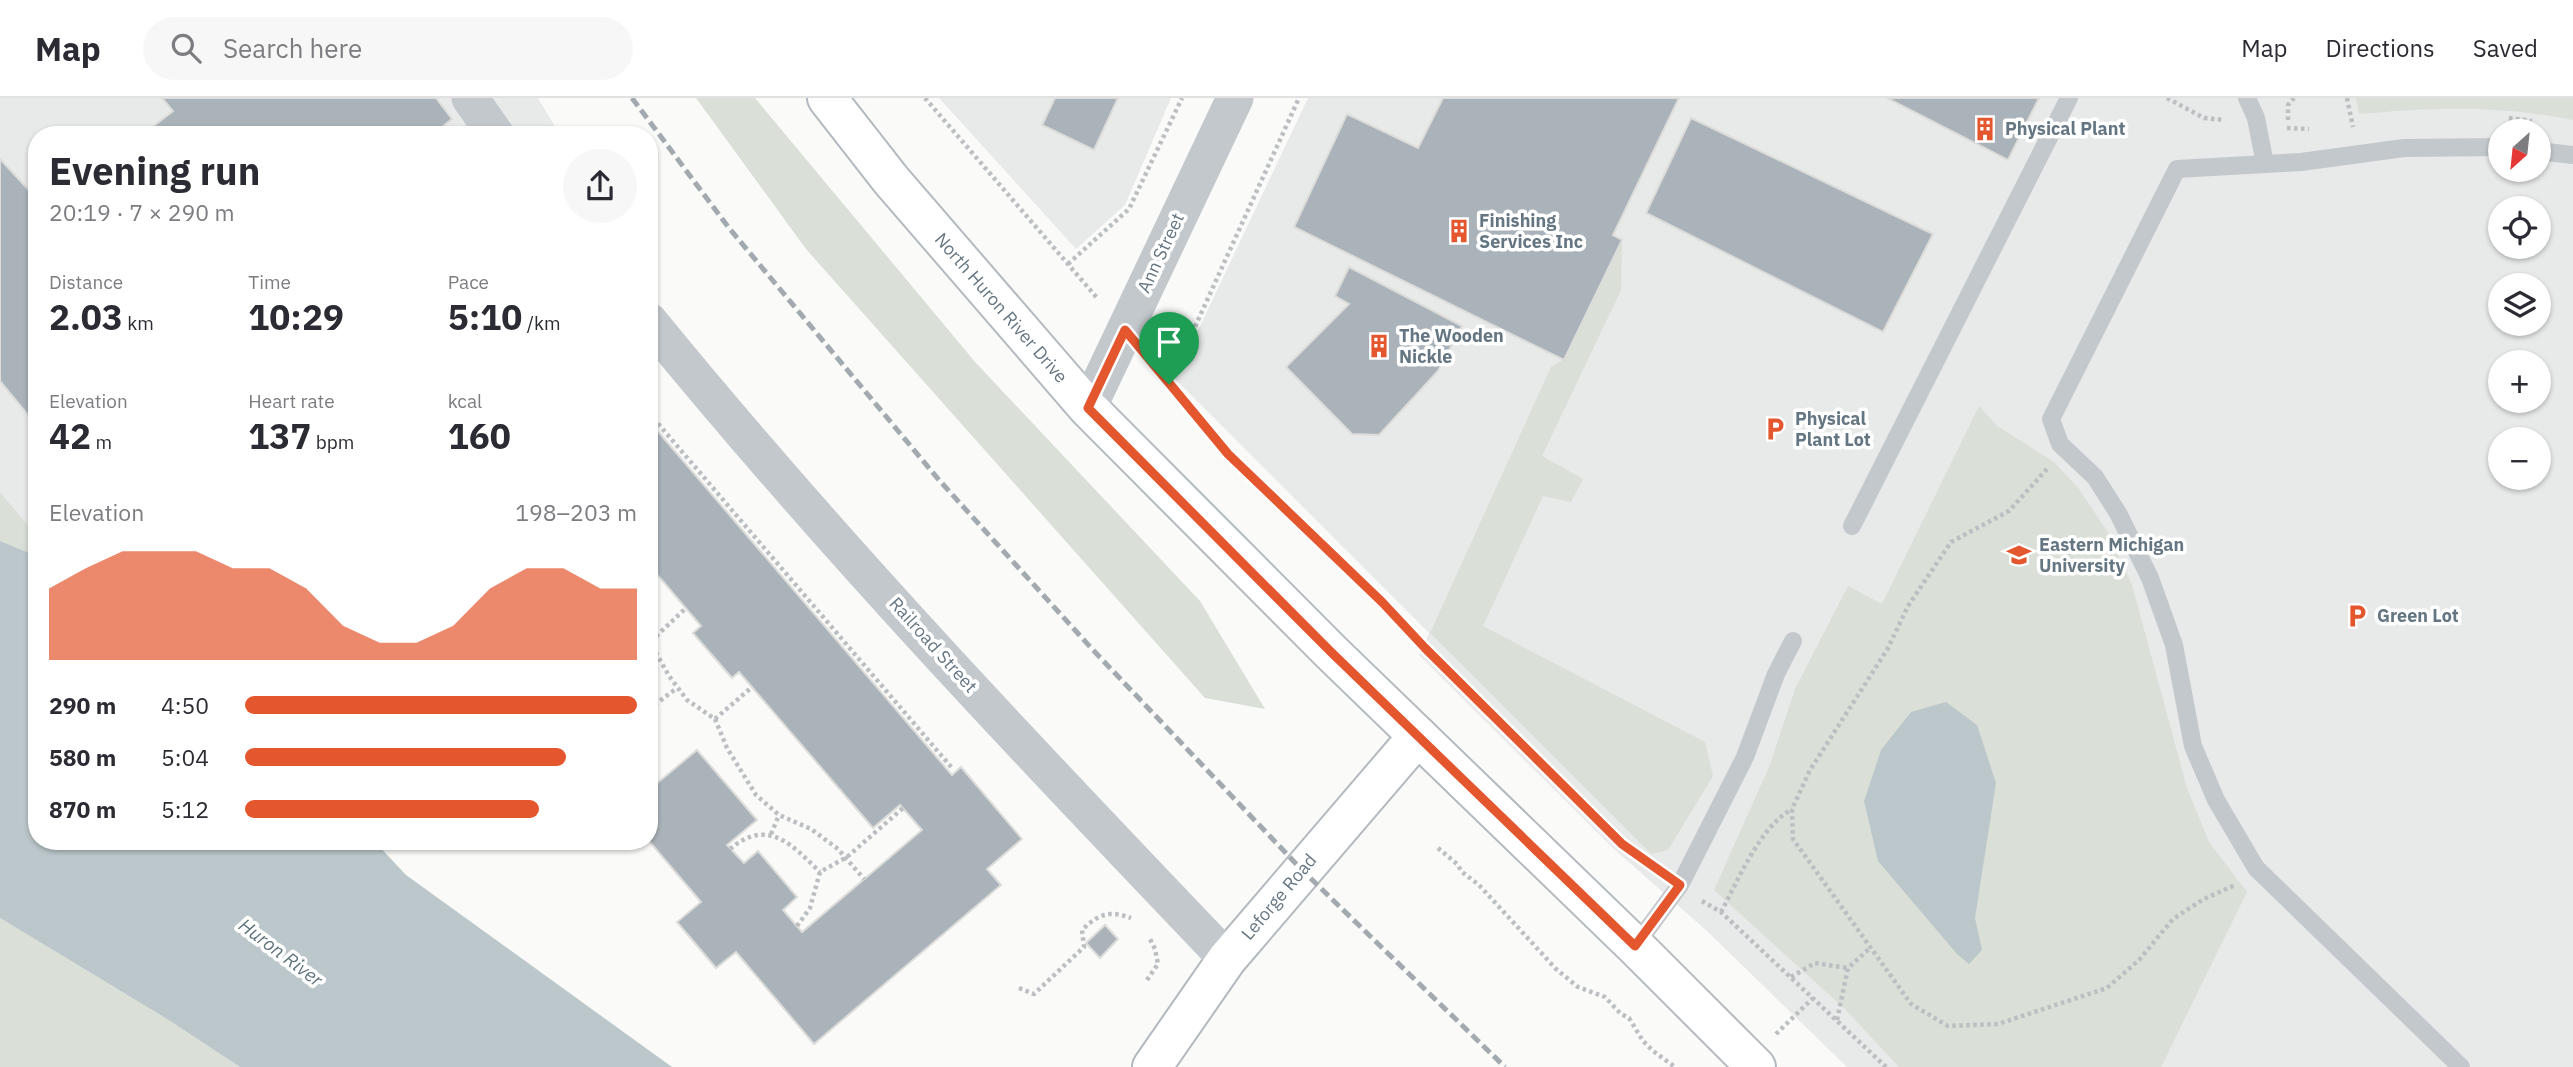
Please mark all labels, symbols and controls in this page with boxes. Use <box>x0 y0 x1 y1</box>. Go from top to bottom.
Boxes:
search box <box>143 17 633 80</box>
text: Map <box>35 27 101 70</box>
icon: search <box>167 29 205 67</box>
text: Search here <box>223 31 362 65</box>
text: Map <box>2241 32 2287 64</box>
text: Directions <box>2325 32 2435 64</box>
text: Saved <box>2473 32 2538 64</box>
building icon: Physical Plant <box>1971 115 1999 143</box>
place label: Physical Plant <box>2005 117 2126 140</box>
north arrow <box>2488 119 2552 182</box>
map controls <box>2488 119 2551 490</box>
text: Evening run <box>49 146 260 195</box>
button: share <box>563 149 637 223</box>
button: locate <box>2488 196 2551 259</box>
text: 20:19 · 7 × 290 m <box>49 197 235 227</box>
street label: Ann Street <box>1132 209 1189 296</box>
place label: Finishing Services Inc <box>1479 209 1583 253</box>
building icon: Finishing Services Inc <box>1445 217 1473 245</box>
street label: North Huron River Drive <box>930 228 1073 388</box>
text: Distance <box>49 270 123 294</box>
text: Time <box>248 270 291 294</box>
text: Pace <box>448 270 489 294</box>
button: layers <box>2488 273 2551 336</box>
text: 2.03 <box>49 294 123 340</box>
text: 10:29 <box>248 294 344 340</box>
text: 5:10 <box>448 294 522 340</box>
text: km <box>123 311 154 335</box>
text: /km <box>522 311 561 335</box>
pin <box>1139 312 1199 384</box>
icon: arrive <box>1150 323 1188 361</box>
place label: The Wooden Nickle <box>1399 324 1504 368</box>
building icon: The Wooden Nickle <box>1365 332 1393 360</box>
button: + <box>2488 350 2551 413</box>
text: Elevation <box>49 389 128 413</box>
text: Heart rate <box>248 389 335 413</box>
text: kcal <box>448 389 482 413</box>
place label: Physical Plant Lot <box>1795 407 1871 451</box>
text: 42 <box>49 413 91 459</box>
text: 137 <box>248 413 311 459</box>
text: 160 <box>448 413 511 459</box>
parking icon: Physical Plant Lot <box>1761 415 1789 443</box>
button: − <box>2488 427 2551 490</box>
text: m <box>91 430 112 454</box>
text: bpm <box>311 430 354 454</box>
text: Elevation <box>49 497 144 527</box>
text: 198–203 m <box>515 497 637 527</box>
place label: Eastern Michigan University <box>2039 533 2184 577</box>
school or university icon: Eastern Michigan University <box>2005 541 2033 569</box>
street label: Railroad Street <box>884 592 982 697</box>
parking icon: Green Lot <box>2343 602 2371 630</box>
place label: Green Lot <box>2377 604 2459 627</box>
text: 290 m <box>49 690 116 720</box>
text: 4:50 <box>161 690 209 720</box>
text: 580 m <box>49 742 116 772</box>
text: 5:04 <box>161 742 209 772</box>
text: 870 m <box>49 794 116 824</box>
text: 5:12 <box>161 794 209 824</box>
street label: Leforge Road <box>1236 849 1321 945</box>
water label: Huron River <box>234 913 329 992</box>

